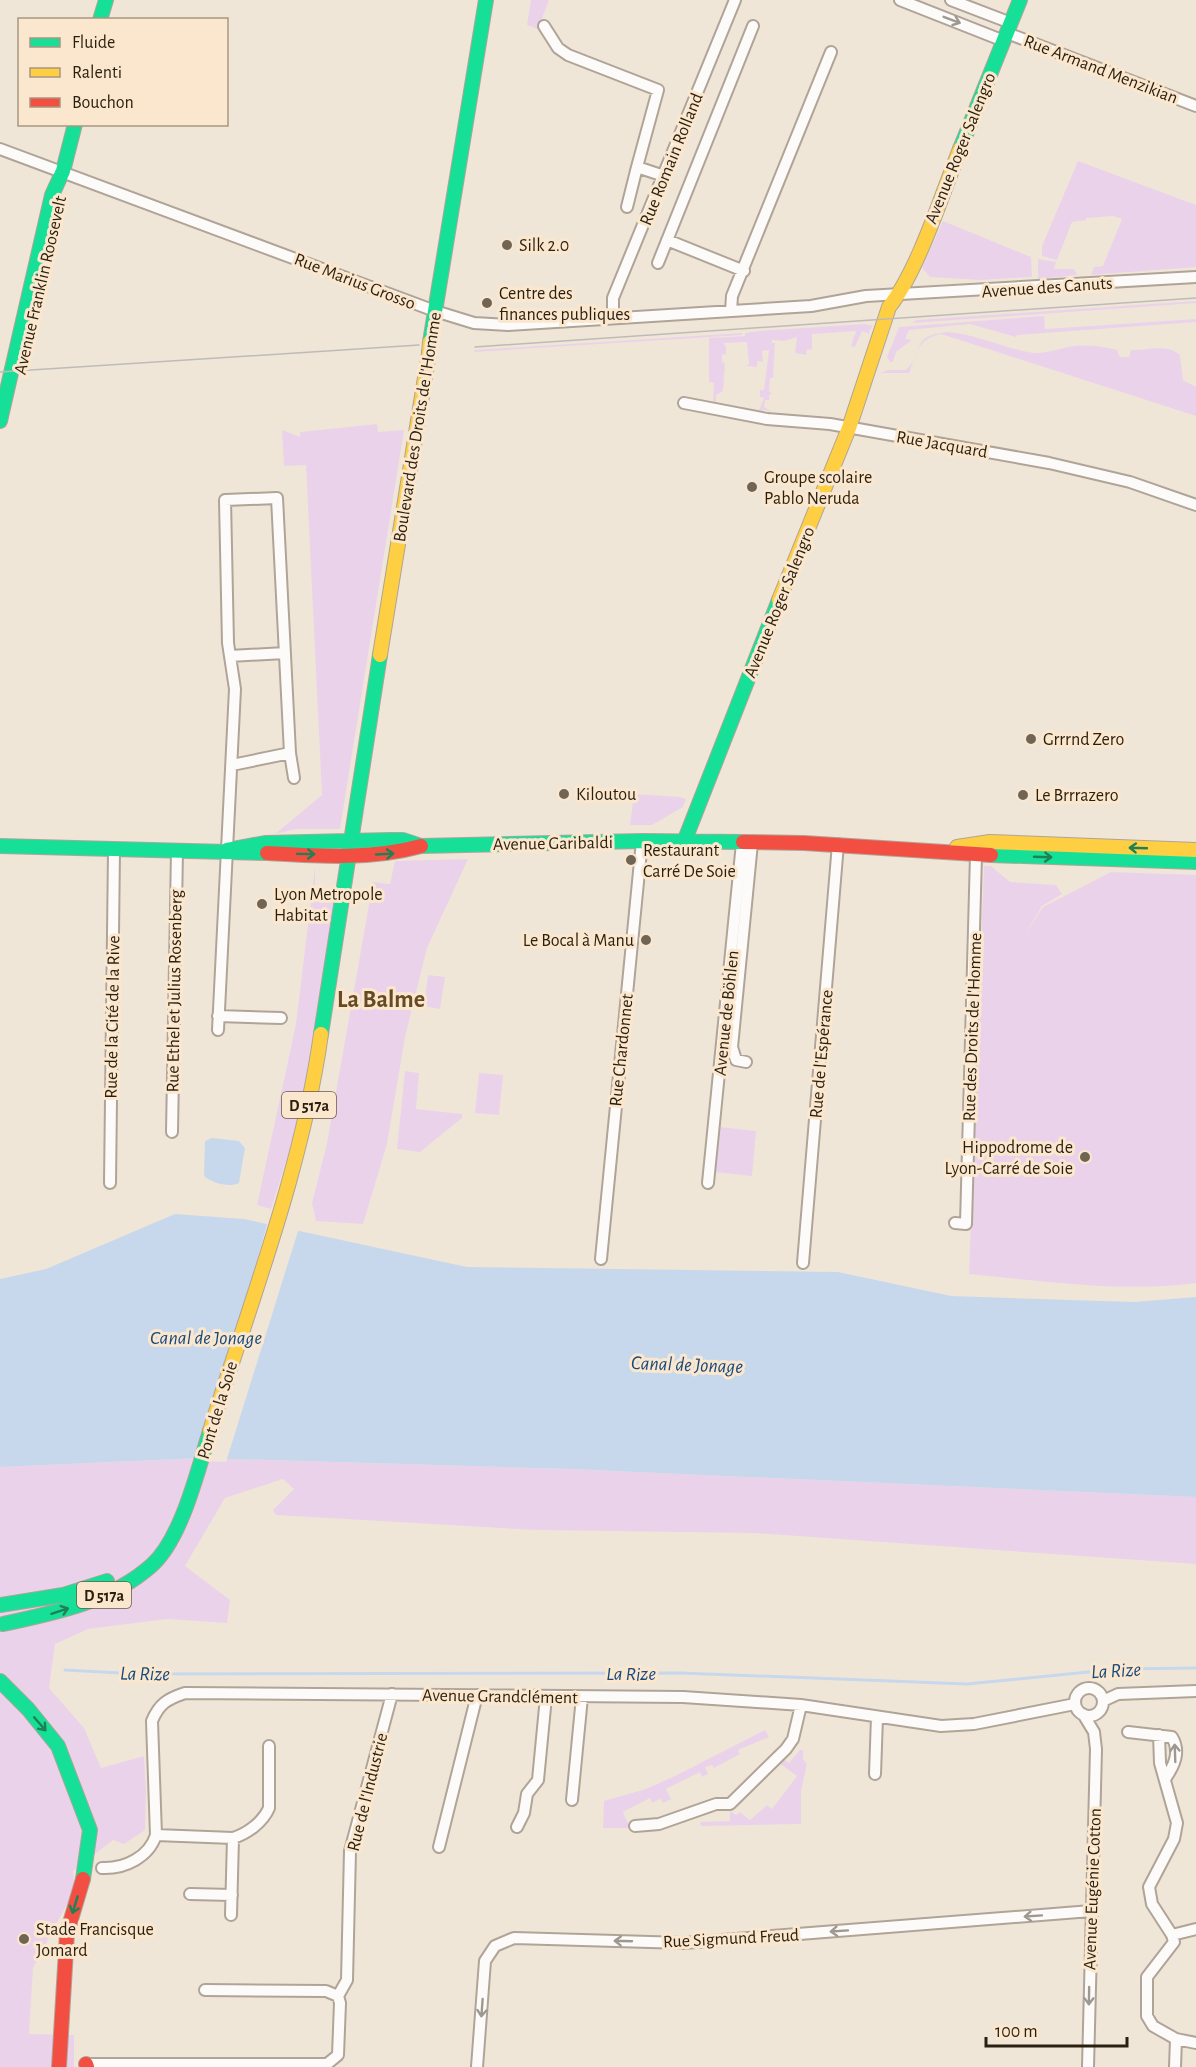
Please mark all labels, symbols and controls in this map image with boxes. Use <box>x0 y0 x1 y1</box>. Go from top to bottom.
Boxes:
one-way arrow <box>942 15 961 26</box>
legend <box>18 18 228 126</box>
street label: Rue Armand Menzikian <box>1021 32 1180 108</box>
text: Fluide <box>72 34 115 52</box>
text: Ralenti <box>72 64 122 82</box>
street label: Avenue Roger Salengro <box>922 70 1000 227</box>
street label: Rue Romain Rolland <box>637 91 707 228</box>
text: Bouchon <box>72 94 134 112</box>
street label: Avenue Franklin Roosevelt <box>12 194 70 376</box>
place label: Silk 2.0 <box>519 237 569 255</box>
marker: Silk 2.0 <box>500 238 514 252</box>
street label: Rue Marius Grosso <box>291 251 418 313</box>
street label: Avenue des Canuts <box>981 274 1113 302</box>
place label: Centre des finances publiques <box>499 285 630 324</box>
marker: Centre des finances publiques <box>480 296 494 310</box>
street label: Boulevard des Droits de l'Homme <box>391 311 445 543</box>
street label: Rue Jacquard <box>895 428 989 462</box>
place label: Groupe scolaire Pablo Neruda <box>764 469 872 508</box>
marker: Groupe scolaire Pablo Neruda <box>745 480 759 494</box>
street label: Avenue Roger Salengro <box>741 524 819 681</box>
place label: Grrrnd Zero <box>1043 731 1125 749</box>
marker: Grrrnd Zero <box>1024 732 1038 746</box>
place label: Kiloutou <box>576 786 636 804</box>
marker: Kiloutou <box>557 787 571 801</box>
place label: Le Brrrazero <box>1035 787 1119 805</box>
marker: Le Brrrazero <box>1016 788 1030 802</box>
street label: Avenue Garibaldi <box>493 834 613 854</box>
place label: Restaurant Carré De Soie <box>643 842 736 881</box>
one-way arrow <box>1128 842 1148 853</box>
one-way arrow <box>374 848 394 859</box>
one-way arrow <box>296 849 316 860</box>
one-way arrow <box>1033 851 1052 862</box>
marker: Restaurant Carré De Soie <box>624 853 638 867</box>
place label: Lyon Metropole Habitat <box>274 886 383 925</box>
street label: Rue Ethel et Julius Rosenberg <box>164 889 186 1093</box>
marker: Lyon Metropole Habitat <box>255 897 269 911</box>
place label: Le Bocal à Manu <box>523 932 634 950</box>
street label: Rue des Droits de l'Homme <box>961 932 985 1122</box>
marker: Le Bocal à Manu <box>639 933 653 947</box>
street label: Rue de la Cité de la Rive <box>103 935 123 1099</box>
street label: Avenue de Böhlen <box>711 950 743 1077</box>
district label: La Balme <box>337 988 425 1012</box>
street label: Rue de l'Espérance <box>807 989 837 1119</box>
street label: Rue Chardonnet <box>607 993 637 1107</box>
road number: D 517a <box>282 1092 336 1118</box>
place label: Hippodrome de Lyon-Carré de Soie <box>944 1139 1073 1178</box>
marker: Hippodrome de Lyon-Carré de Soie <box>1078 1150 1092 1164</box>
water label: Canal de Jonage <box>150 1328 262 1348</box>
water label: Canal de Jonage <box>631 1353 744 1377</box>
street label: Pont de la Soie <box>195 1359 241 1461</box>
road number: D 517a <box>77 1582 131 1608</box>
one-way arrow <box>50 1605 69 1616</box>
water label: La Rize <box>1091 1660 1142 1682</box>
water label: La Rize <box>120 1664 171 1684</box>
water label: La Rize <box>606 1664 656 1684</box>
street label: Avenue Grandclément <box>422 1687 578 1707</box>
one-way arrow <box>33 1716 47 1731</box>
street label: Rue de l'Industrie <box>345 1731 391 1853</box>
one-way arrow <box>1169 1743 1181 1763</box>
street label: Avenue Eugénie Cotton <box>1081 1808 1105 1970</box>
one-way arrow <box>69 1895 80 1914</box>
one-way arrow <box>1023 1911 1043 1922</box>
place label: Stade Francisque Jomard <box>36 1921 154 1960</box>
street label: Rue Sigmund Freud <box>662 1926 800 1952</box>
one-way arrow <box>829 1926 849 1937</box>
marker: Stade Francisque Jomard <box>17 1932 31 1946</box>
one-way arrow <box>614 1936 634 1947</box>
one-way arrow <box>1084 1986 1095 2006</box>
one-way arrow <box>476 1998 487 2018</box>
scale bar <box>986 2010 1127 2048</box>
text: 100 m <box>995 2023 1038 2041</box>

